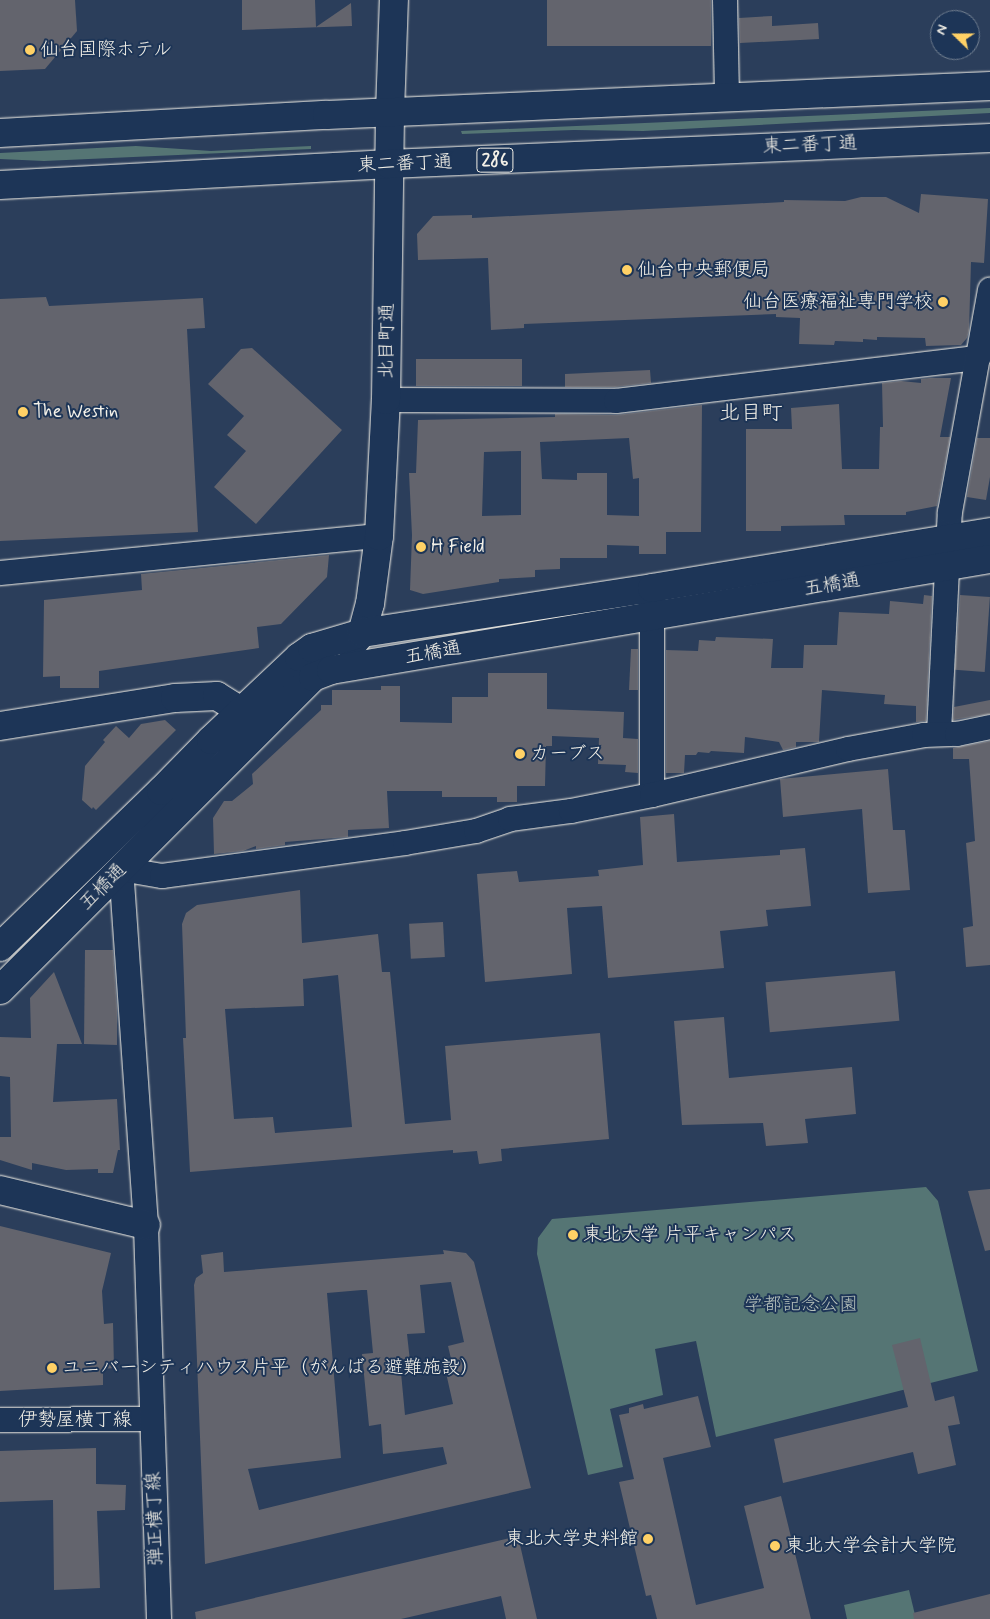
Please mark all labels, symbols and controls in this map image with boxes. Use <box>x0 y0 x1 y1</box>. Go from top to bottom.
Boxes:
north arrow <box>930 10 980 60</box>
text: N <box>932 22 952 37</box>
place label: 仙台国際ホテル <box>40 39 173 61</box>
marker: 仙台国際ホテル <box>24 44 36 56</box>
street label: 東二番丁通 <box>762 132 858 158</box>
road number: 286 <box>476 144 514 176</box>
street label: 東二番丁通 <box>357 151 453 177</box>
place label: 仙台中央郵便局 <box>637 259 770 281</box>
marker: 仙台中央郵便局 <box>621 264 633 276</box>
place label: 仙台医療福祉専門学校 <box>743 291 933 313</box>
marker: 仙台医療福祉専門学校 <box>937 296 949 308</box>
street label: 北目町通 <box>375 303 399 379</box>
district label: 北目町 <box>720 400 782 426</box>
place label: The Westin <box>33 401 120 423</box>
marker: The Westin <box>17 406 29 418</box>
place label: H Field <box>431 536 486 558</box>
marker: H Field <box>415 541 427 553</box>
street label: 五橋通 <box>802 569 862 601</box>
street label: 五橋通 <box>403 637 463 669</box>
place label: カーブス <box>530 743 606 765</box>
marker: カーブス <box>514 748 526 760</box>
street label: 五橋通 <box>75 859 131 915</box>
place label: 東北大学 片平キャンパス <box>583 1224 797 1246</box>
marker: 東北大学 片平キャンパス <box>567 1229 579 1241</box>
park label: 学都記念公園 <box>744 1294 858 1316</box>
place label: ユニバーシティハウス片平（がんばる避難施設） <box>62 1357 480 1379</box>
marker: ユニバーシティハウス片平（がんばる避難施設） <box>46 1362 58 1374</box>
street label: 伊勢屋横丁線 <box>18 1409 132 1431</box>
street label: 弾正横丁線 <box>142 1471 168 1567</box>
place label: 東北大学史料館 <box>505 1528 638 1550</box>
marker: 東北大学史料館 <box>642 1533 654 1545</box>
place label: 東北大学会計大学院 <box>785 1535 956 1557</box>
marker: 東北大学会計大学院 <box>769 1540 781 1552</box>

